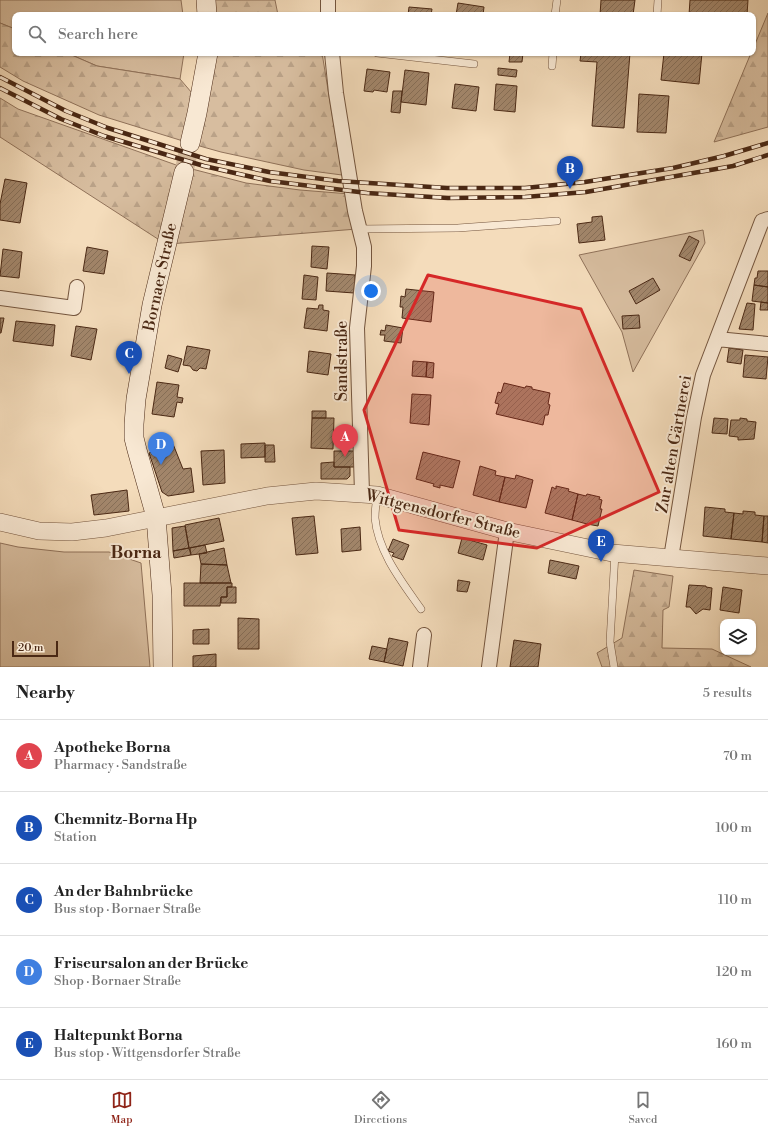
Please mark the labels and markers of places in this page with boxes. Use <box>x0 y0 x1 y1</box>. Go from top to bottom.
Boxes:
pin: B <box>557 156 583 189</box>
pin: C <box>116 341 142 374</box>
pin: A <box>332 424 358 457</box>
pin: D <box>148 432 174 465</box>
pin: E <box>588 529 614 562</box>

